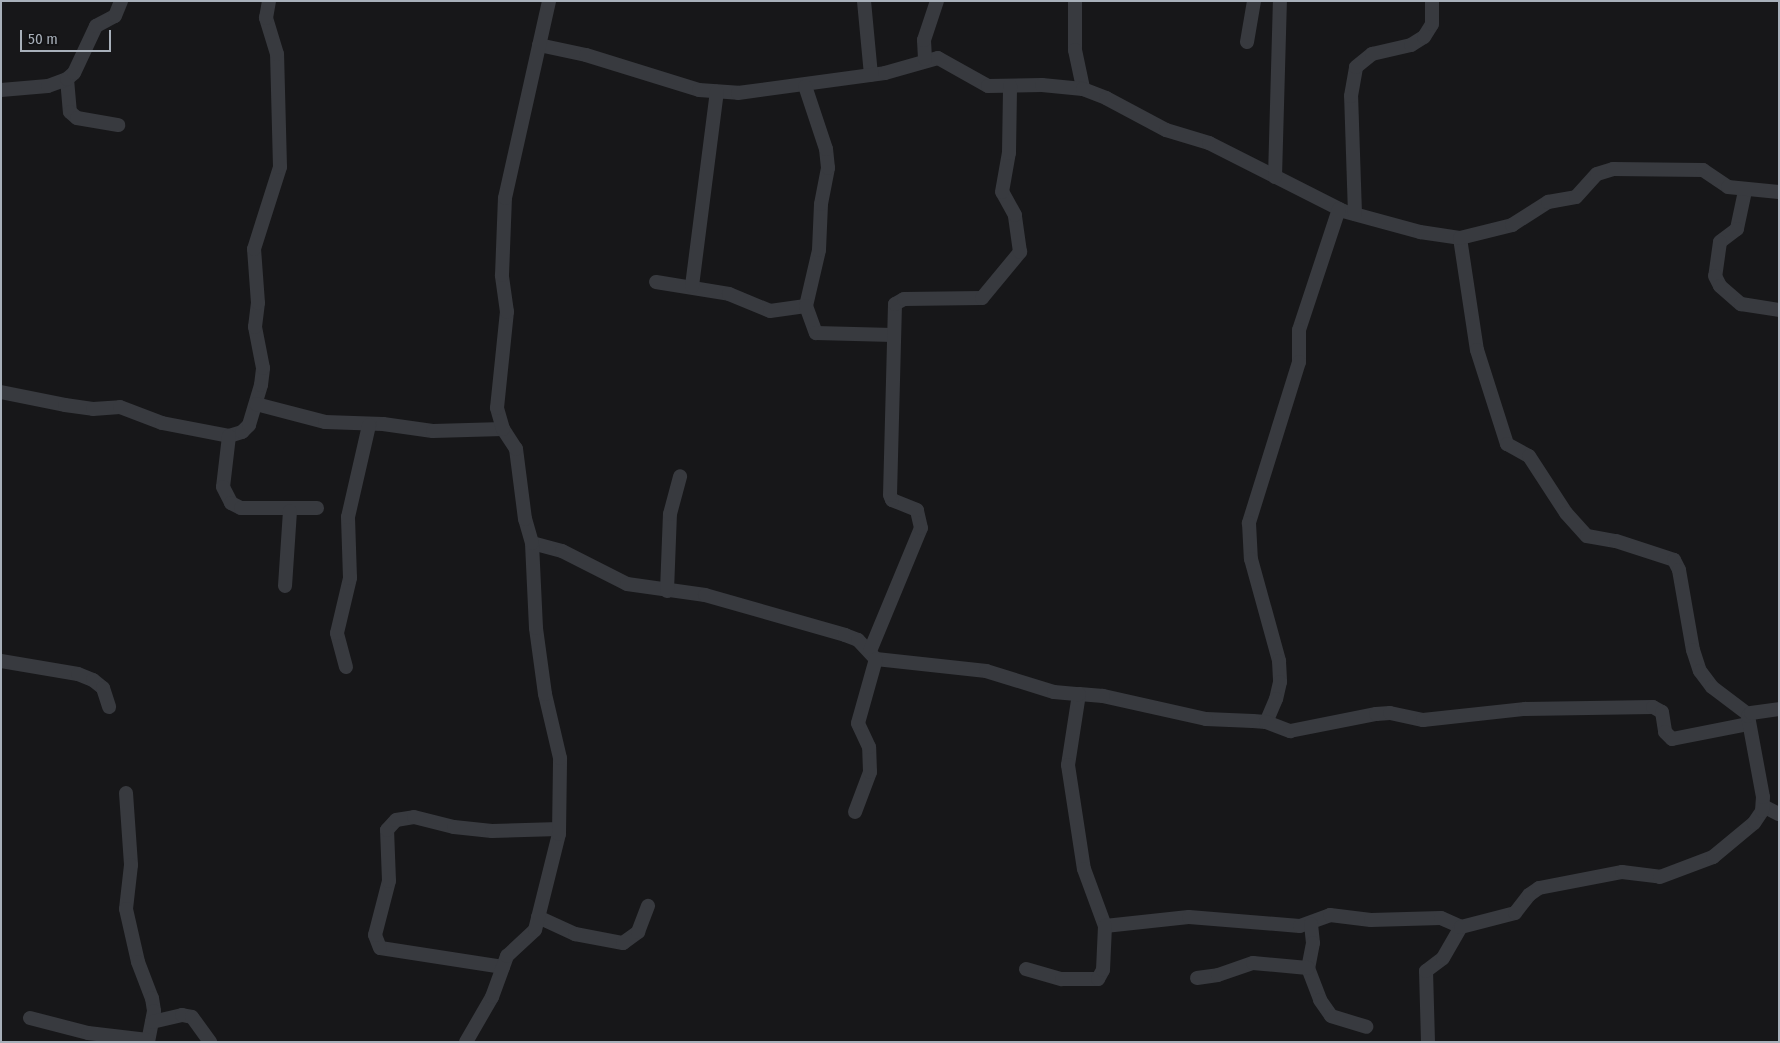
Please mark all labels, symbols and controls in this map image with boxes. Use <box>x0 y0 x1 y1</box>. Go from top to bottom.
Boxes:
scale bar <box>22 20 114 52</box>
text: 50 m <box>28 30 58 48</box>

